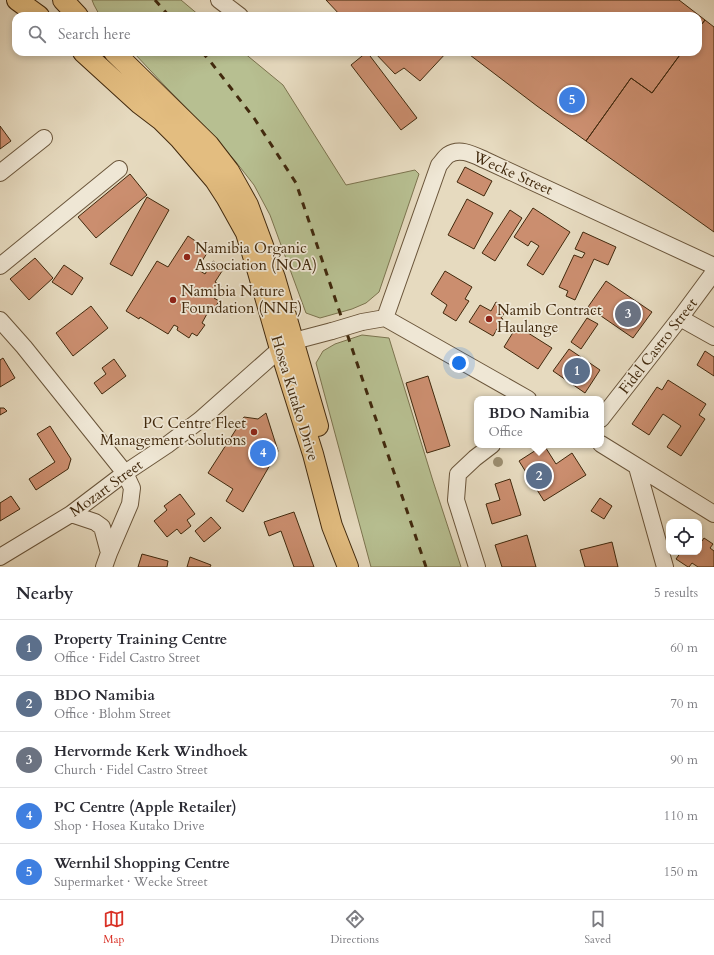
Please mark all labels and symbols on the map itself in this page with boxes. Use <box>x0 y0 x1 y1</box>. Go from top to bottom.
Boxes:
pin: 5 <box>559 85 585 115</box>
street label: Wecke Street <box>469 146 556 200</box>
place label: Namibia Organic Association (NOA) <box>195 238 317 275</box>
marker: Namibia Organic Association (NOA) <box>182 252 192 262</box>
place label: Namibia Nature Foundation (NNF) <box>181 281 302 318</box>
street label: Fidel Castro Street <box>614 294 702 398</box>
marker: Namibia Nature Foundation (NNF) <box>168 295 178 305</box>
pin: 3 <box>615 299 641 329</box>
place label: Namib Contract Haulange <box>497 300 602 337</box>
marker: Namib Contract Haulange <box>484 314 494 324</box>
street label: Hosea Kutako Drive <box>266 333 324 463</box>
your location <box>449 353 469 373</box>
pin: 1 <box>564 356 590 386</box>
place label: PC Centre Fleet Management Solutions <box>100 413 246 450</box>
marker: PC Centre Fleet Management Solutions <box>249 427 259 437</box>
pin: 4 <box>250 438 276 468</box>
street label: Mozart Street <box>65 455 147 521</box>
pin: 2 <box>526 461 552 491</box>

